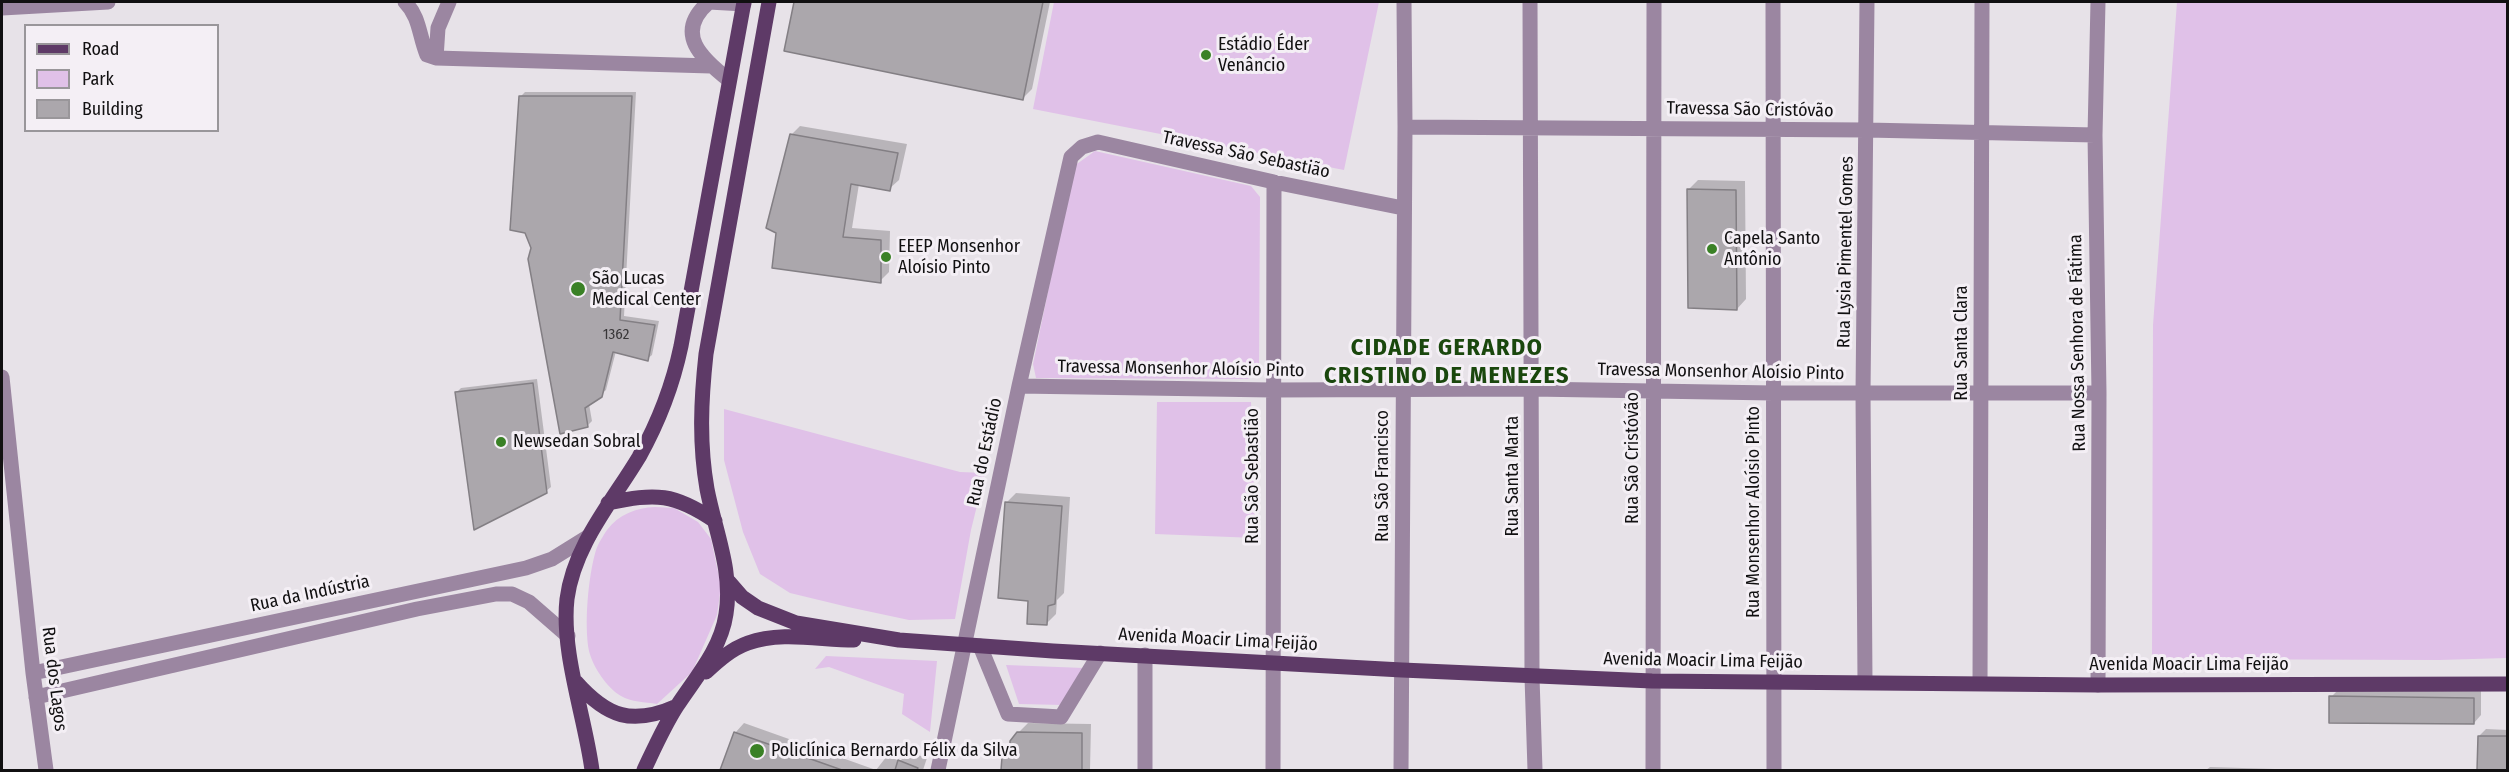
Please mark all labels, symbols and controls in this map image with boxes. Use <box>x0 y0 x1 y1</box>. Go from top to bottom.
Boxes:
legend <box>24 24 219 132</box>
place label: Estádio Éder Venâncio <box>1218 34 1309 76</box>
text: Road <box>82 38 119 60</box>
marker: Estádio Éder Venâncio <box>1199 48 1213 62</box>
text: Park <box>82 68 114 90</box>
text: Building <box>82 98 143 120</box>
street label: Travessa São Cristóvão <box>1666 98 1834 122</box>
street label: Travessa São Sebastião <box>1160 127 1332 183</box>
street label: Rua Lysia Pimentel Gomes <box>1834 156 1858 348</box>
place label: Capela Santo Antônio <box>1724 228 1820 270</box>
street label: Rua Nossa Senhora de Fátima <box>2065 234 2091 452</box>
place label: EEEP Monsenhor Aloísio Pinto <box>898 236 1020 278</box>
marker: Capela Santo Antônio <box>1705 242 1719 256</box>
marker: EEEP Monsenhor Aloísio Pinto <box>879 250 893 264</box>
place label: São Lucas Medical Center <box>592 268 701 310</box>
marker: São Lucas Medical Center <box>569 280 587 298</box>
street label: Rua Santa Clara <box>1951 285 1973 401</box>
house number: 1362 <box>603 326 629 344</box>
district label: CIDADE GERARDO CRISTINO DE MENEZES <box>1324 334 1570 390</box>
street label: Travessa Monsenhor Aloísio Pinto <box>1057 356 1305 382</box>
street label: Travessa Monsenhor Aloísio Pinto <box>1597 359 1845 385</box>
street label: Rua São Cristóvão <box>1622 392 1644 524</box>
street label: Rua do Estádio <box>963 396 1007 508</box>
street label: Rua Monsenhor Aloísio Pinto <box>1743 406 1765 618</box>
street label: Rua São Sebastião <box>1242 408 1264 544</box>
street label: Rua São Francisco <box>1372 410 1394 542</box>
street label: Rua Santa Marta <box>1502 416 1524 536</box>
place label: Newsedan Sobral <box>513 431 640 453</box>
marker: Newsedan Sobral <box>494 435 508 449</box>
street label: Rua da Indústria <box>248 571 372 617</box>
street label: Avenida Moacir Lima Feijão <box>1118 624 1318 656</box>
street label: Rua dos Lagos <box>37 626 71 732</box>
street label: Avenida Moacir Lima Feijão <box>1603 648 1803 674</box>
street label: Avenida Moacir Lima Feijão <box>2089 654 2289 676</box>
place label: Policlínica Bernardo Félix da Silva <box>771 740 1018 762</box>
marker: Policlínica Bernardo Félix da Silva <box>748 742 766 760</box>

